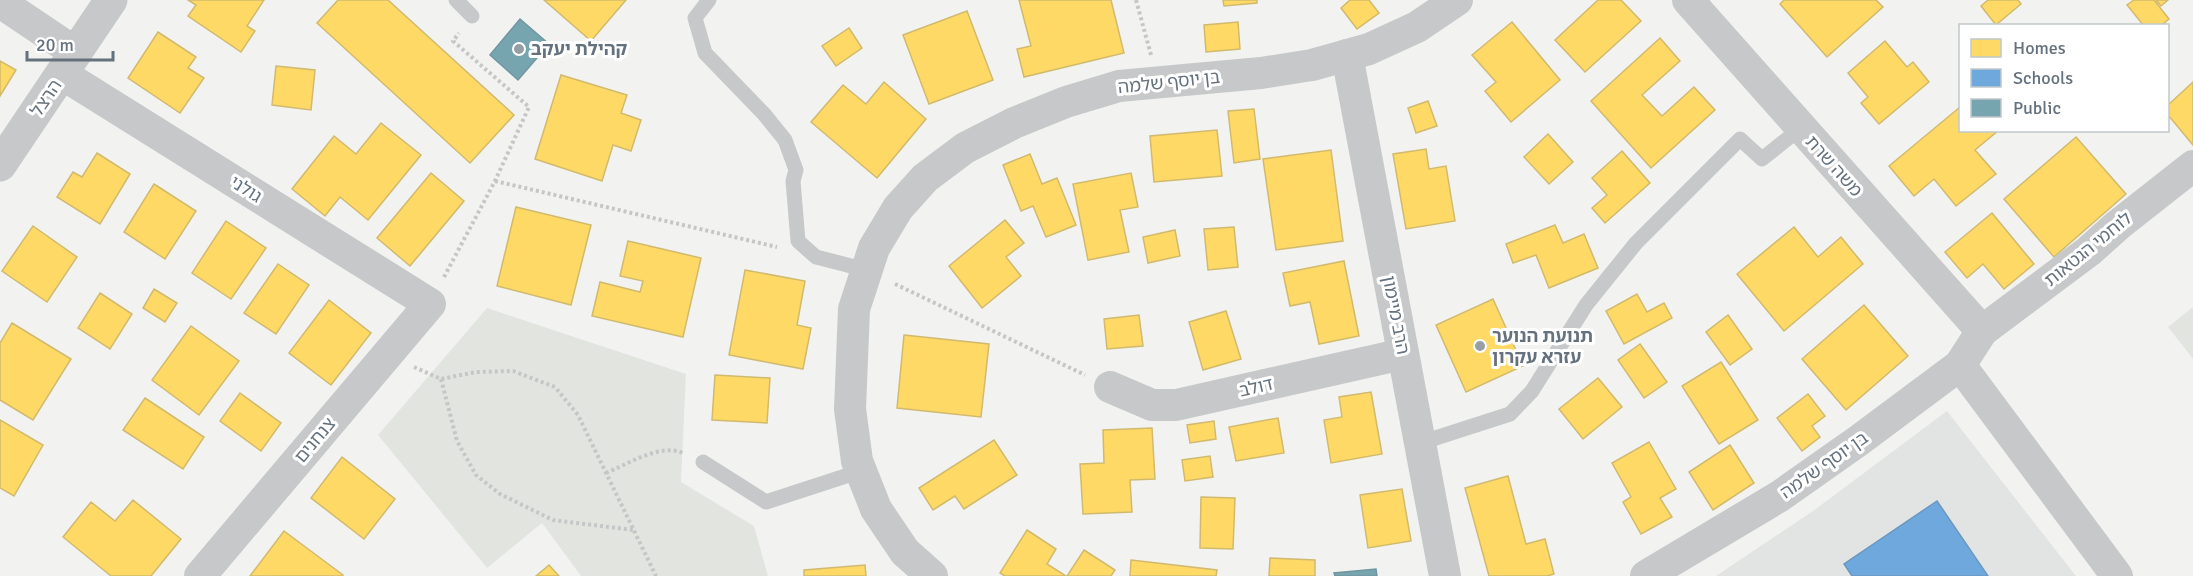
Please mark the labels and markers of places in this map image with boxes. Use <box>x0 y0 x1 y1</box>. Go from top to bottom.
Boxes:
place label: קהילת יעקב <box>531 38 628 60</box>
marker: קהילת יעקב <box>512 42 526 56</box>
place label: תנועת הנוער עזרא עקרון <box>1492 325 1593 368</box>
marker: תנועת הנוער עזרא עקרון <box>1473 339 1487 353</box>

